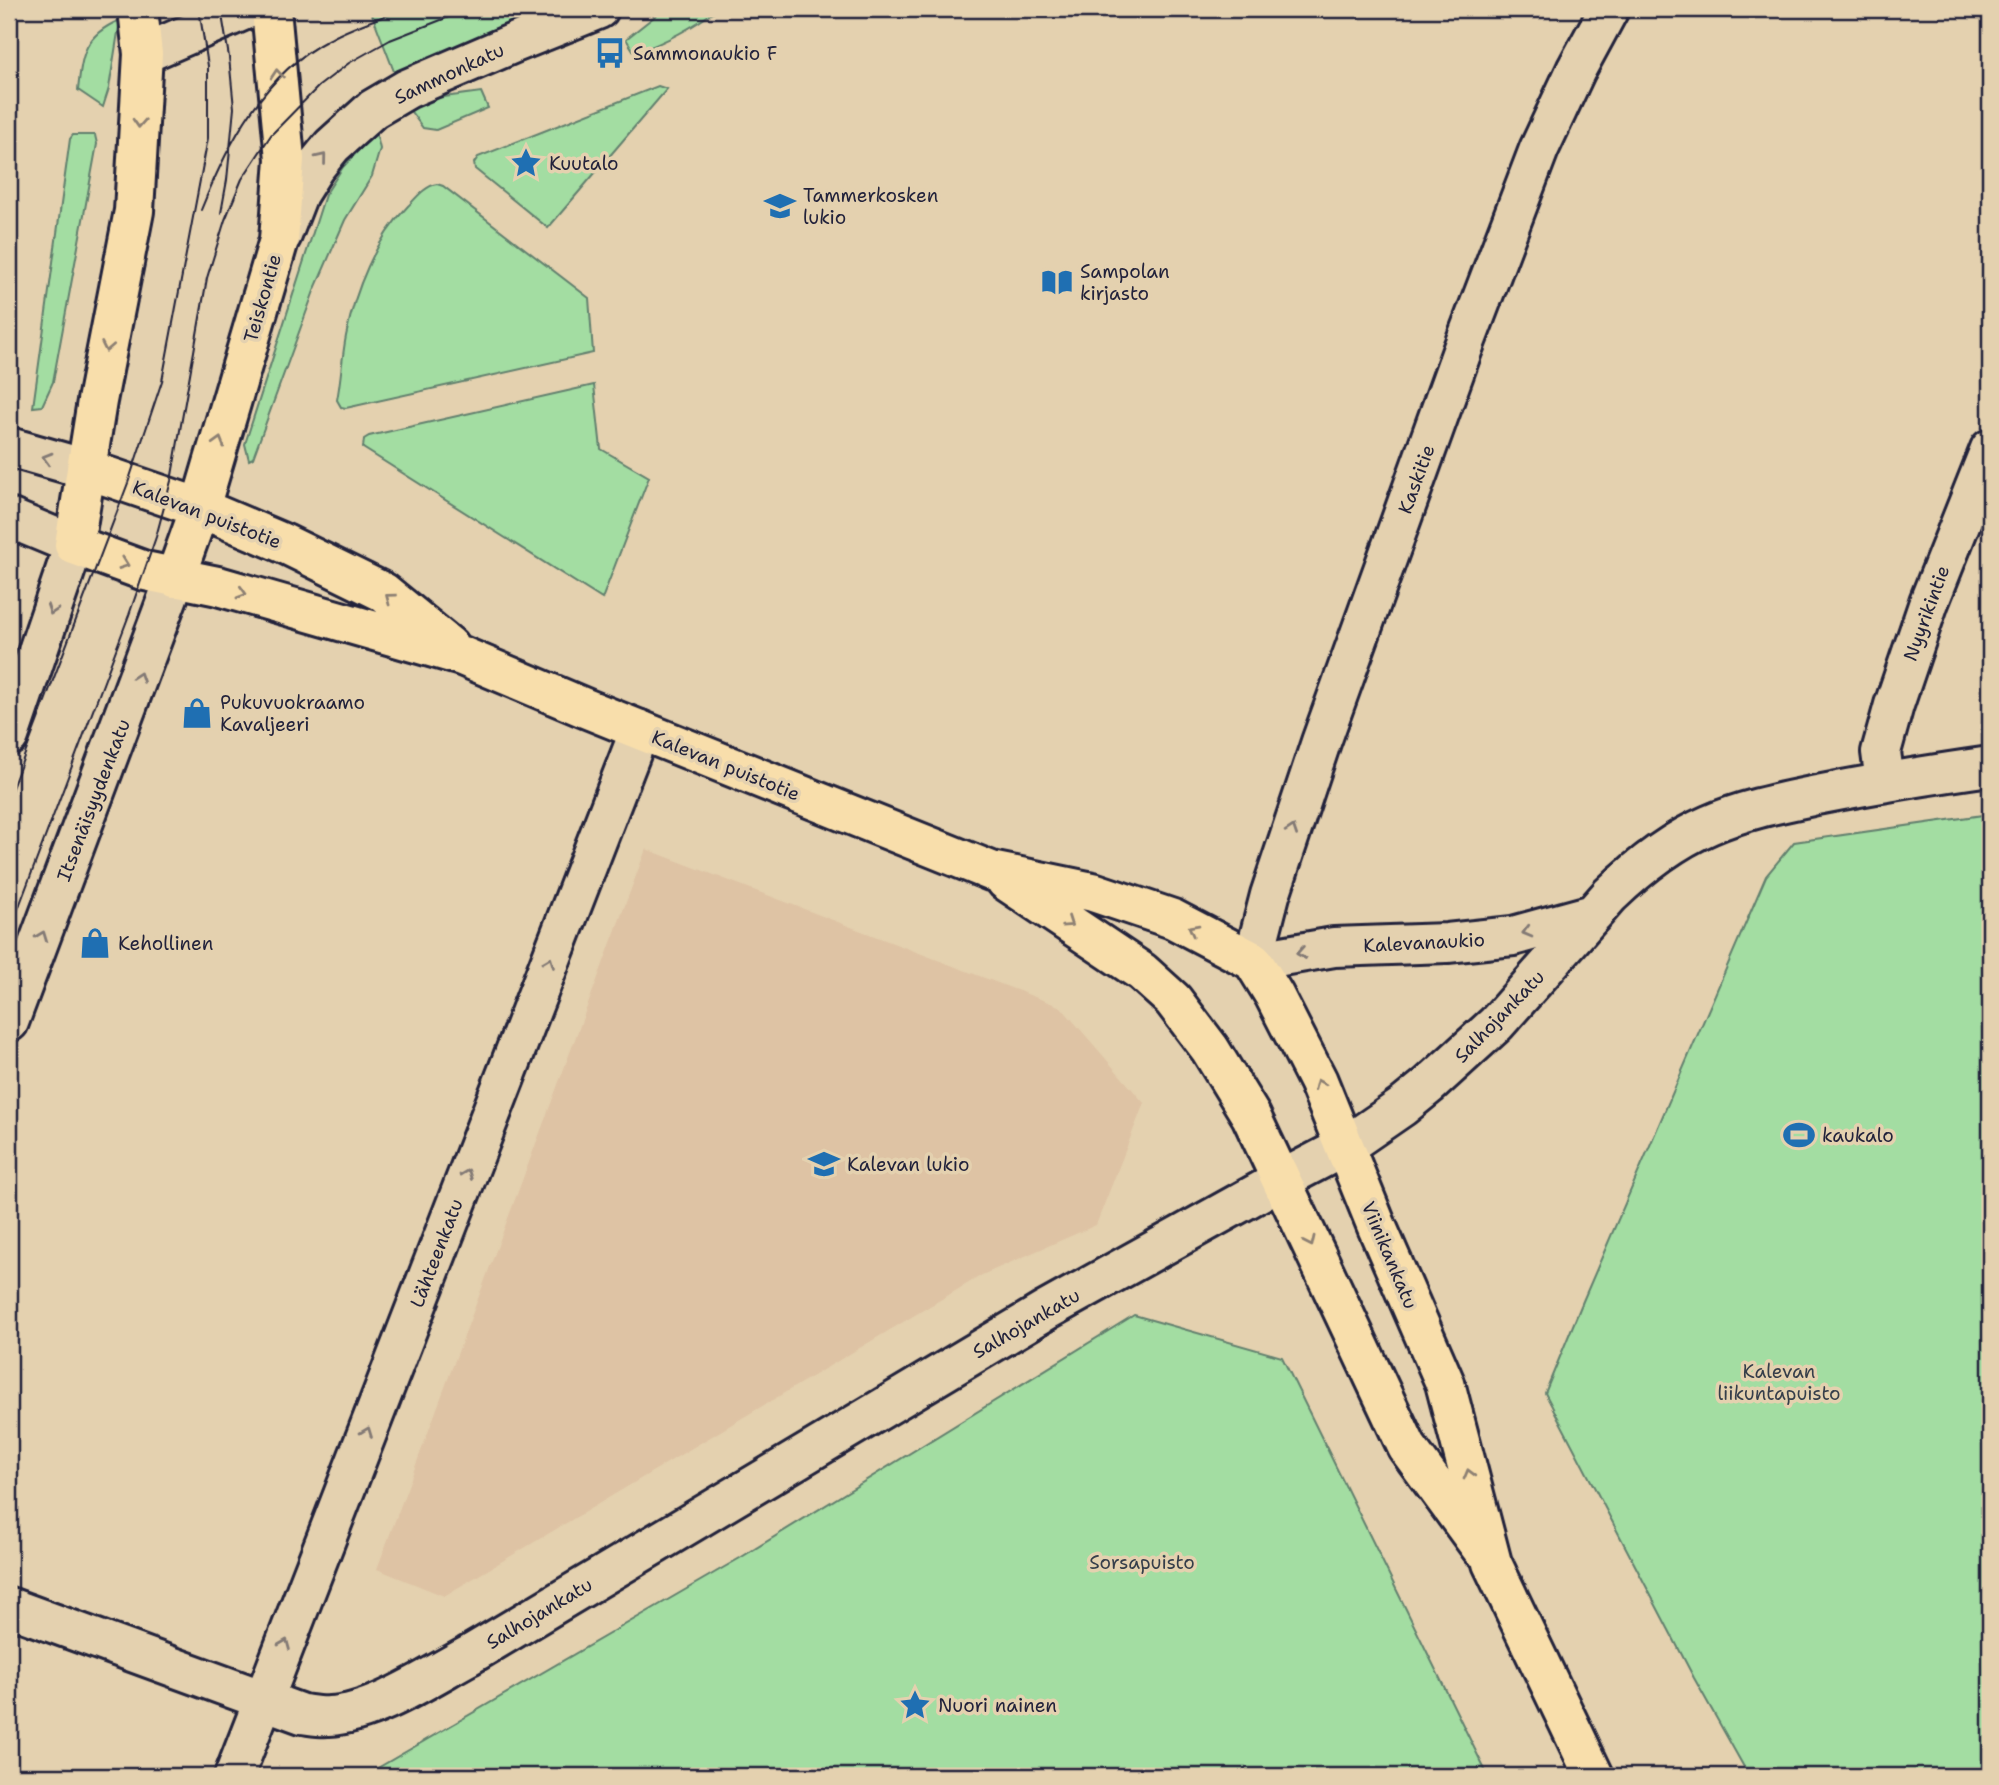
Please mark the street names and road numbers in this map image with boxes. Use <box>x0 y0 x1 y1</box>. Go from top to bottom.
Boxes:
street label: Sammonkatu <box>390 37 508 110</box>
street label: Teiskontie <box>238 251 287 345</box>
street label: Kaskitie <box>1392 441 1441 517</box>
street label: Kalevan puistotie <box>129 475 285 554</box>
street label: Nyyrikintie <box>1898 562 1955 664</box>
street label: Itsenäisyydenkatu <box>51 715 136 885</box>
street label: Kalevan puistotie <box>648 724 804 807</box>
street label: Kalevanaukio <box>1362 927 1486 958</box>
street label: Salhojankatu <box>1449 965 1550 1068</box>
street label: Lähteenkatu <box>404 1195 469 1311</box>
street label: Viinikankatu <box>1356 1198 1423 1313</box>
street label: Salhojankatu <box>968 1283 1084 1364</box>
street label: Salhojankatu <box>481 1572 597 1655</box>

